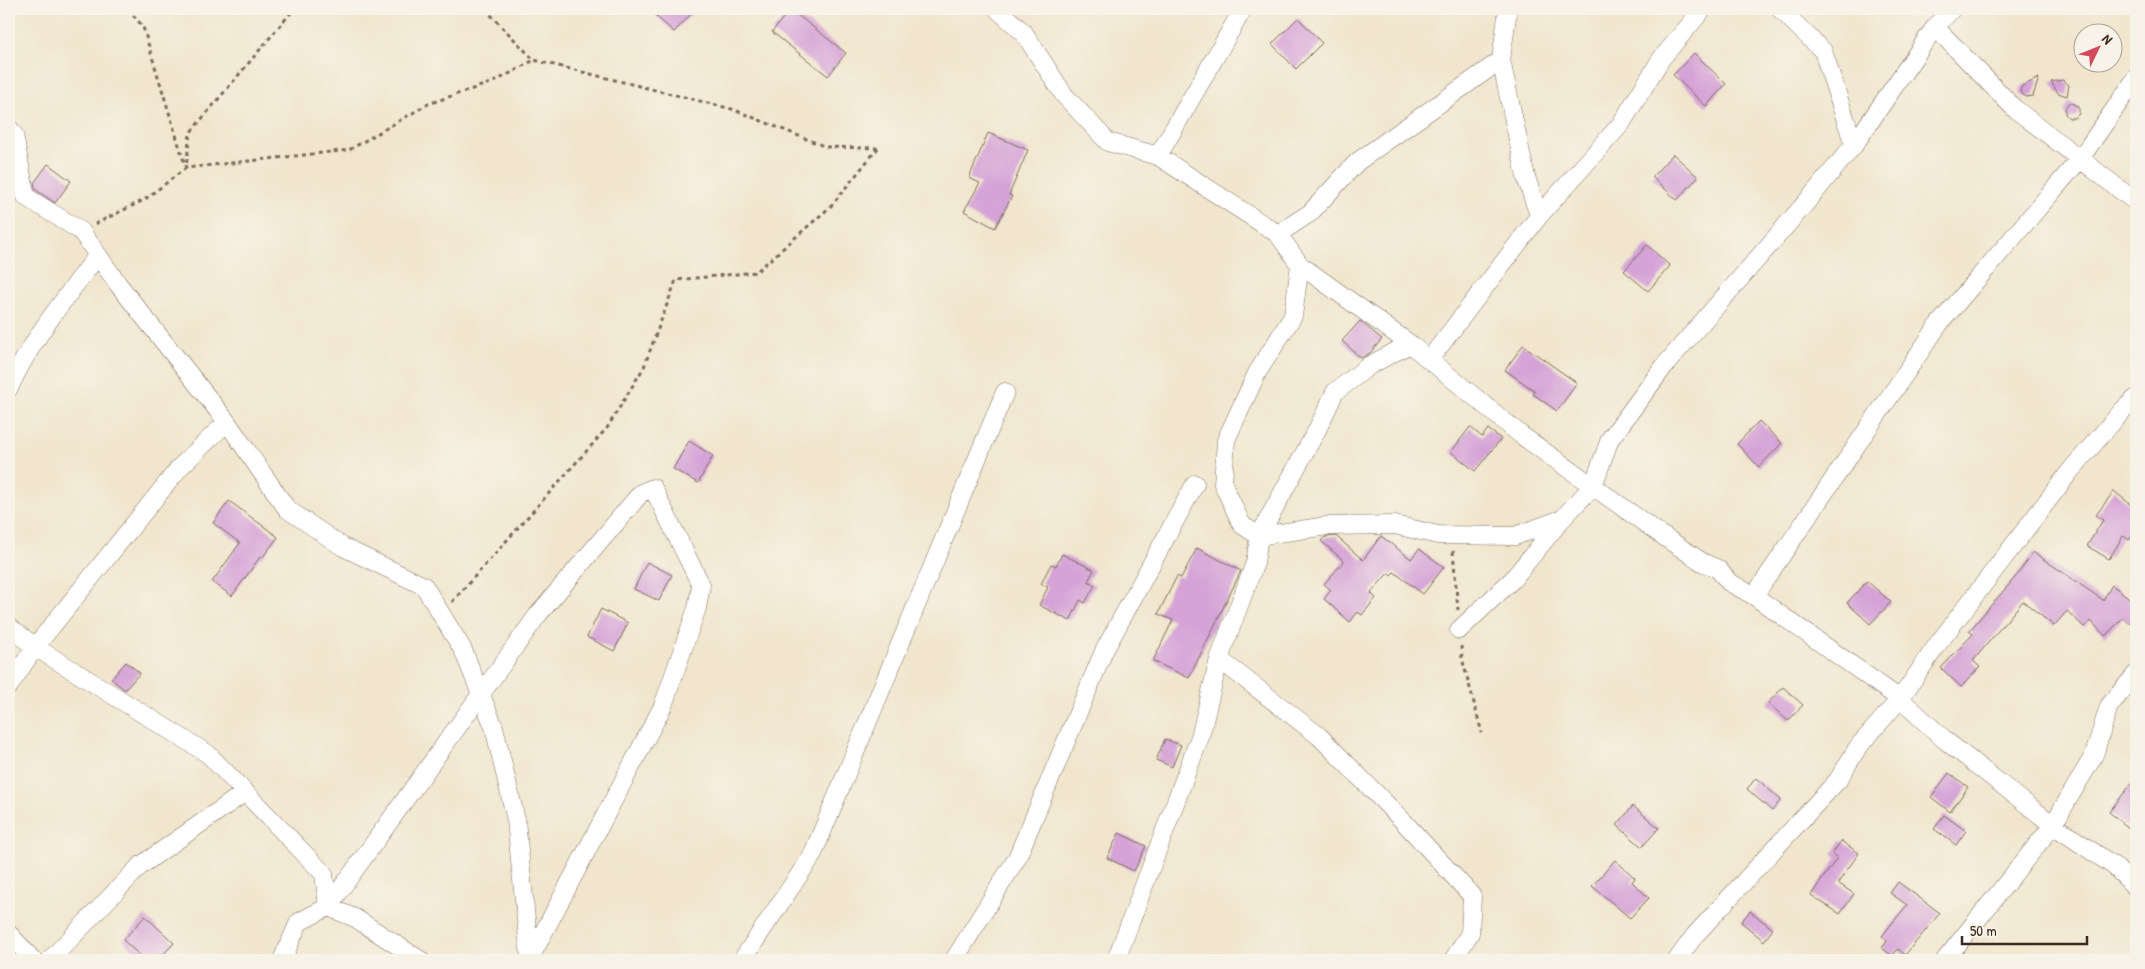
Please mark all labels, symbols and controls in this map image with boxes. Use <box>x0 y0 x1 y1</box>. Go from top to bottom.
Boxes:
north arrow <box>2072 22 2122 72</box>
text: N <box>2098 30 2118 48</box>
scale bar <box>1962 914 2088 946</box>
text: 50 m <box>1970 920 1997 941</box>

